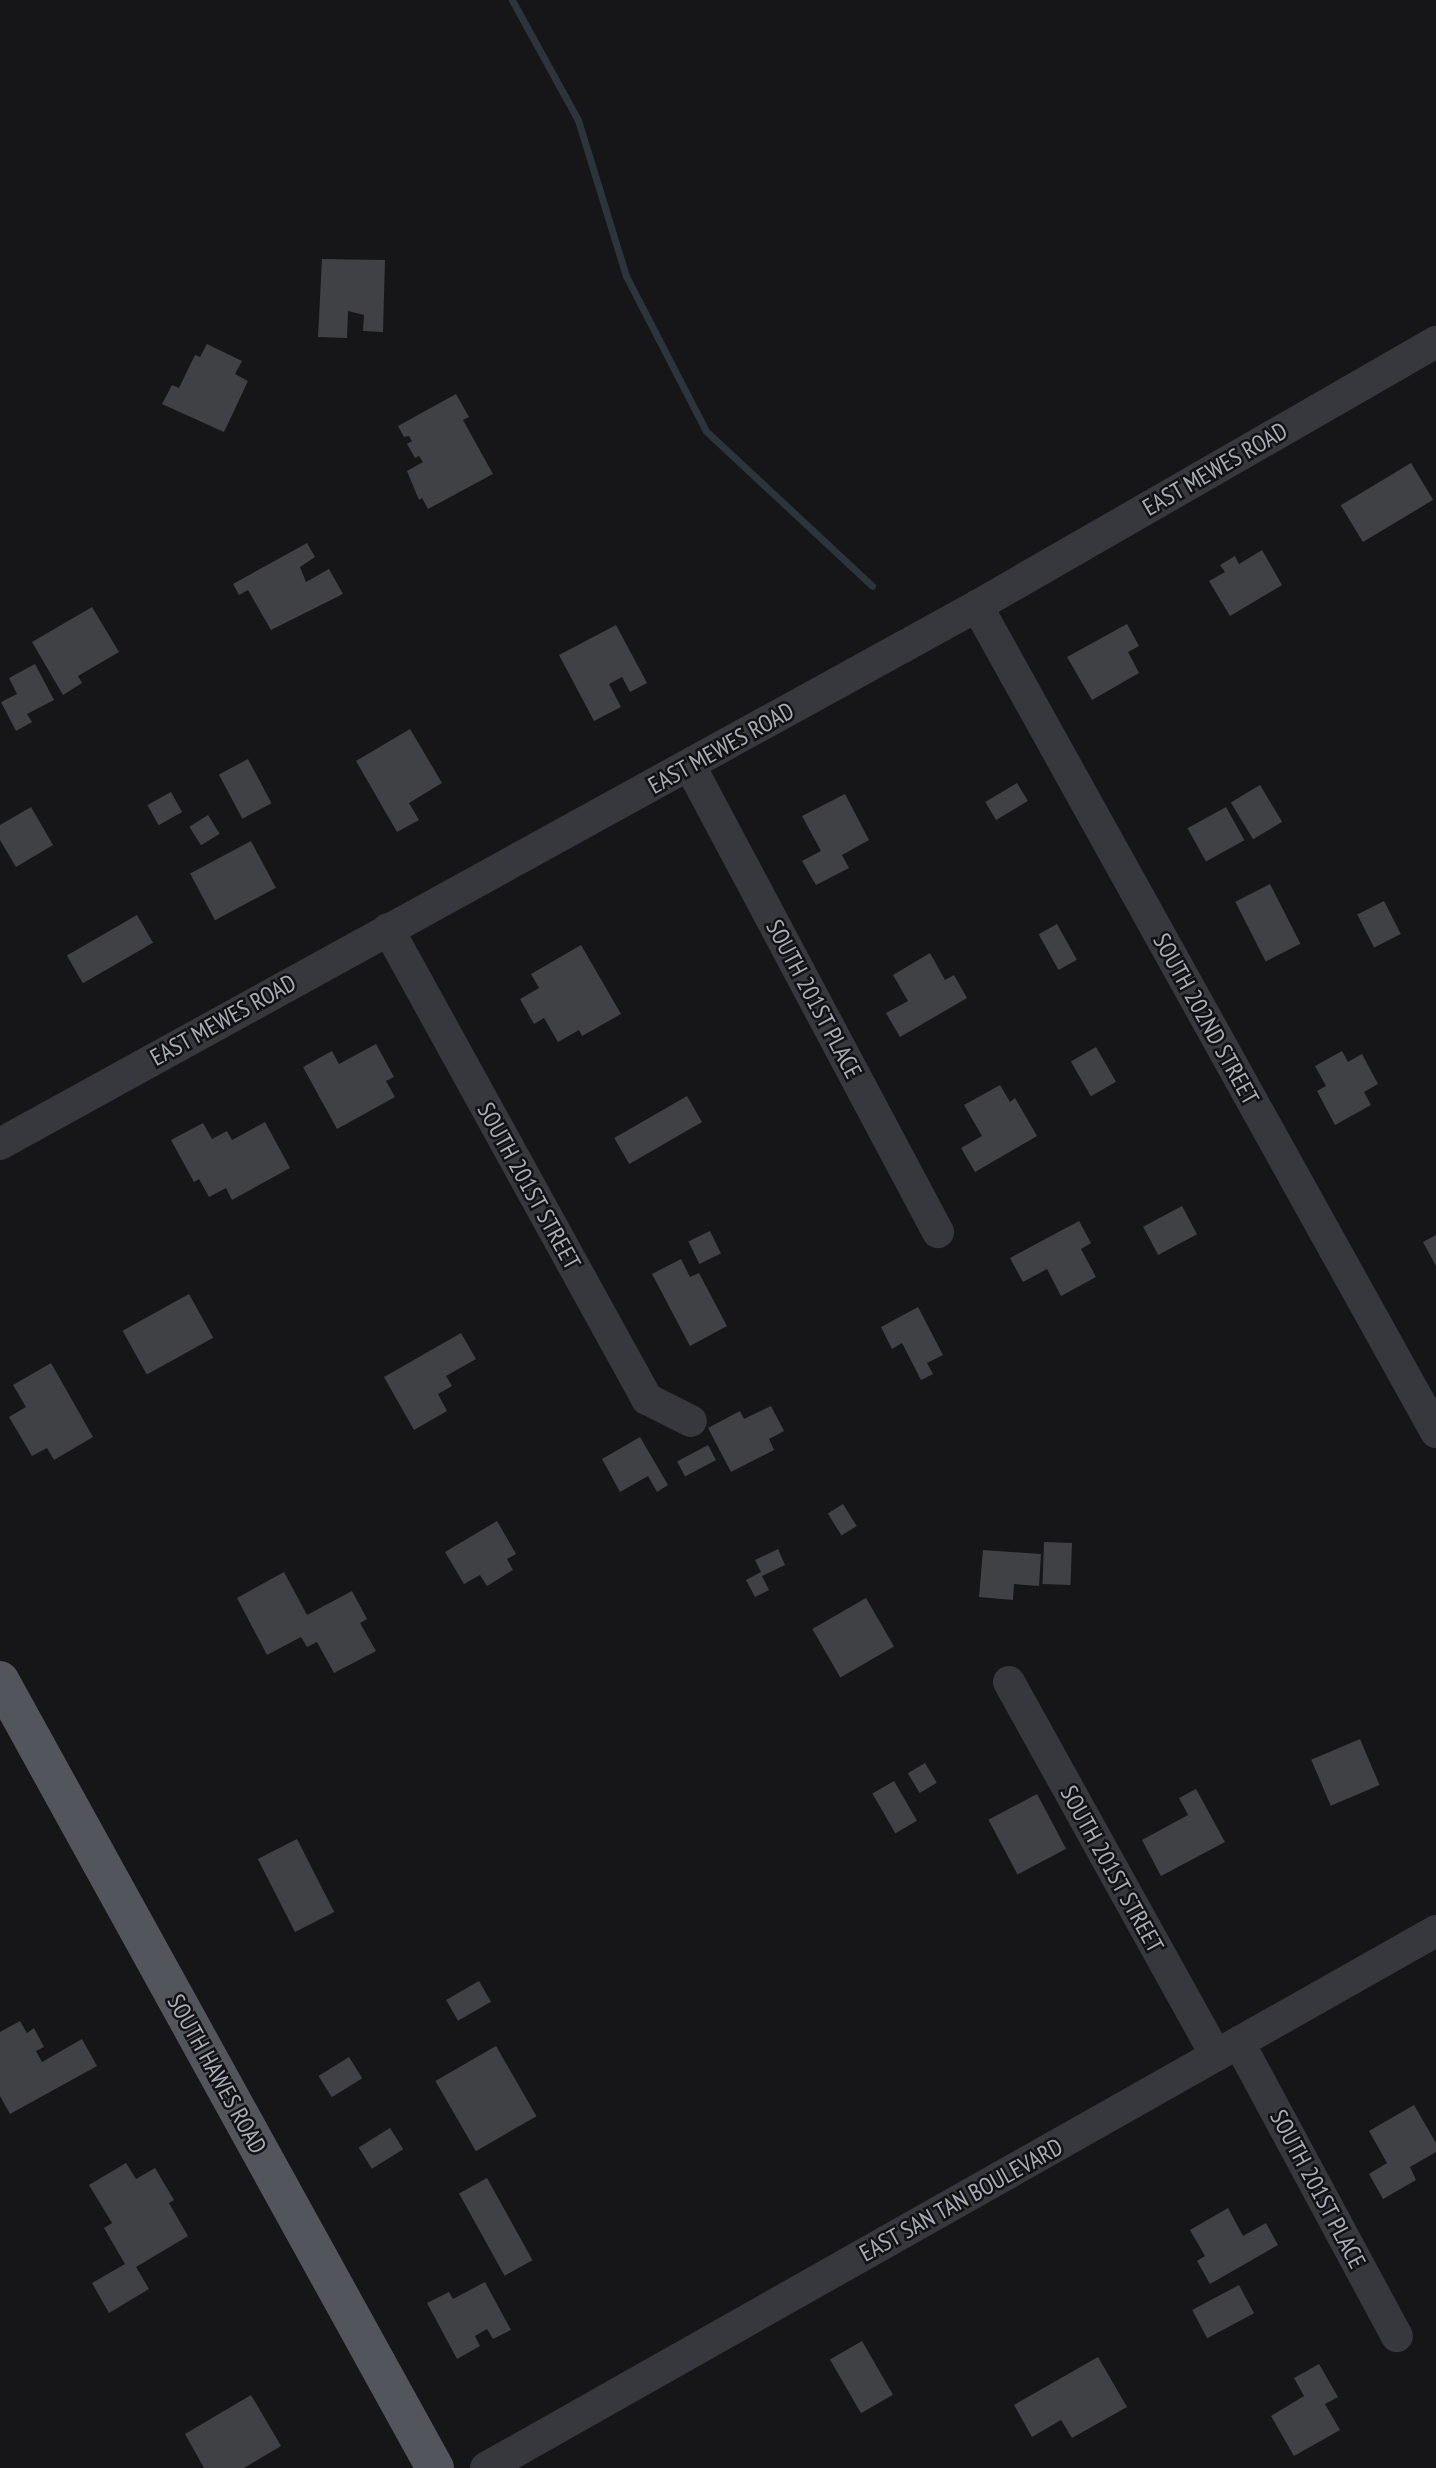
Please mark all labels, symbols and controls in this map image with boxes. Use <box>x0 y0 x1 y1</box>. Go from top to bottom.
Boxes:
street label: EAST MEWES ROAD <box>1137 416 1293 522</box>
street label: EAST MEWES ROAD <box>643 696 799 800</box>
street label: SOUTH 201ST PLACE <box>760 914 868 1084</box>
street label: SOUTH 202ND STREET <box>1147 928 1265 1110</box>
street label: EAST MEWES ROAD <box>145 968 301 1072</box>
street label: SOUTH 201ST STREET <box>471 1097 587 1275</box>
street label: SOUTH 201ST STREET <box>1054 1780 1170 1958</box>
street label: SOUTH HAWES ROAD <box>161 1989 273 2159</box>
street label: SOUTH 201ST PLACE <box>1264 2104 1372 2274</box>
street label: EAST SAN TAN BOULEVARD <box>854 2132 1068 2268</box>

